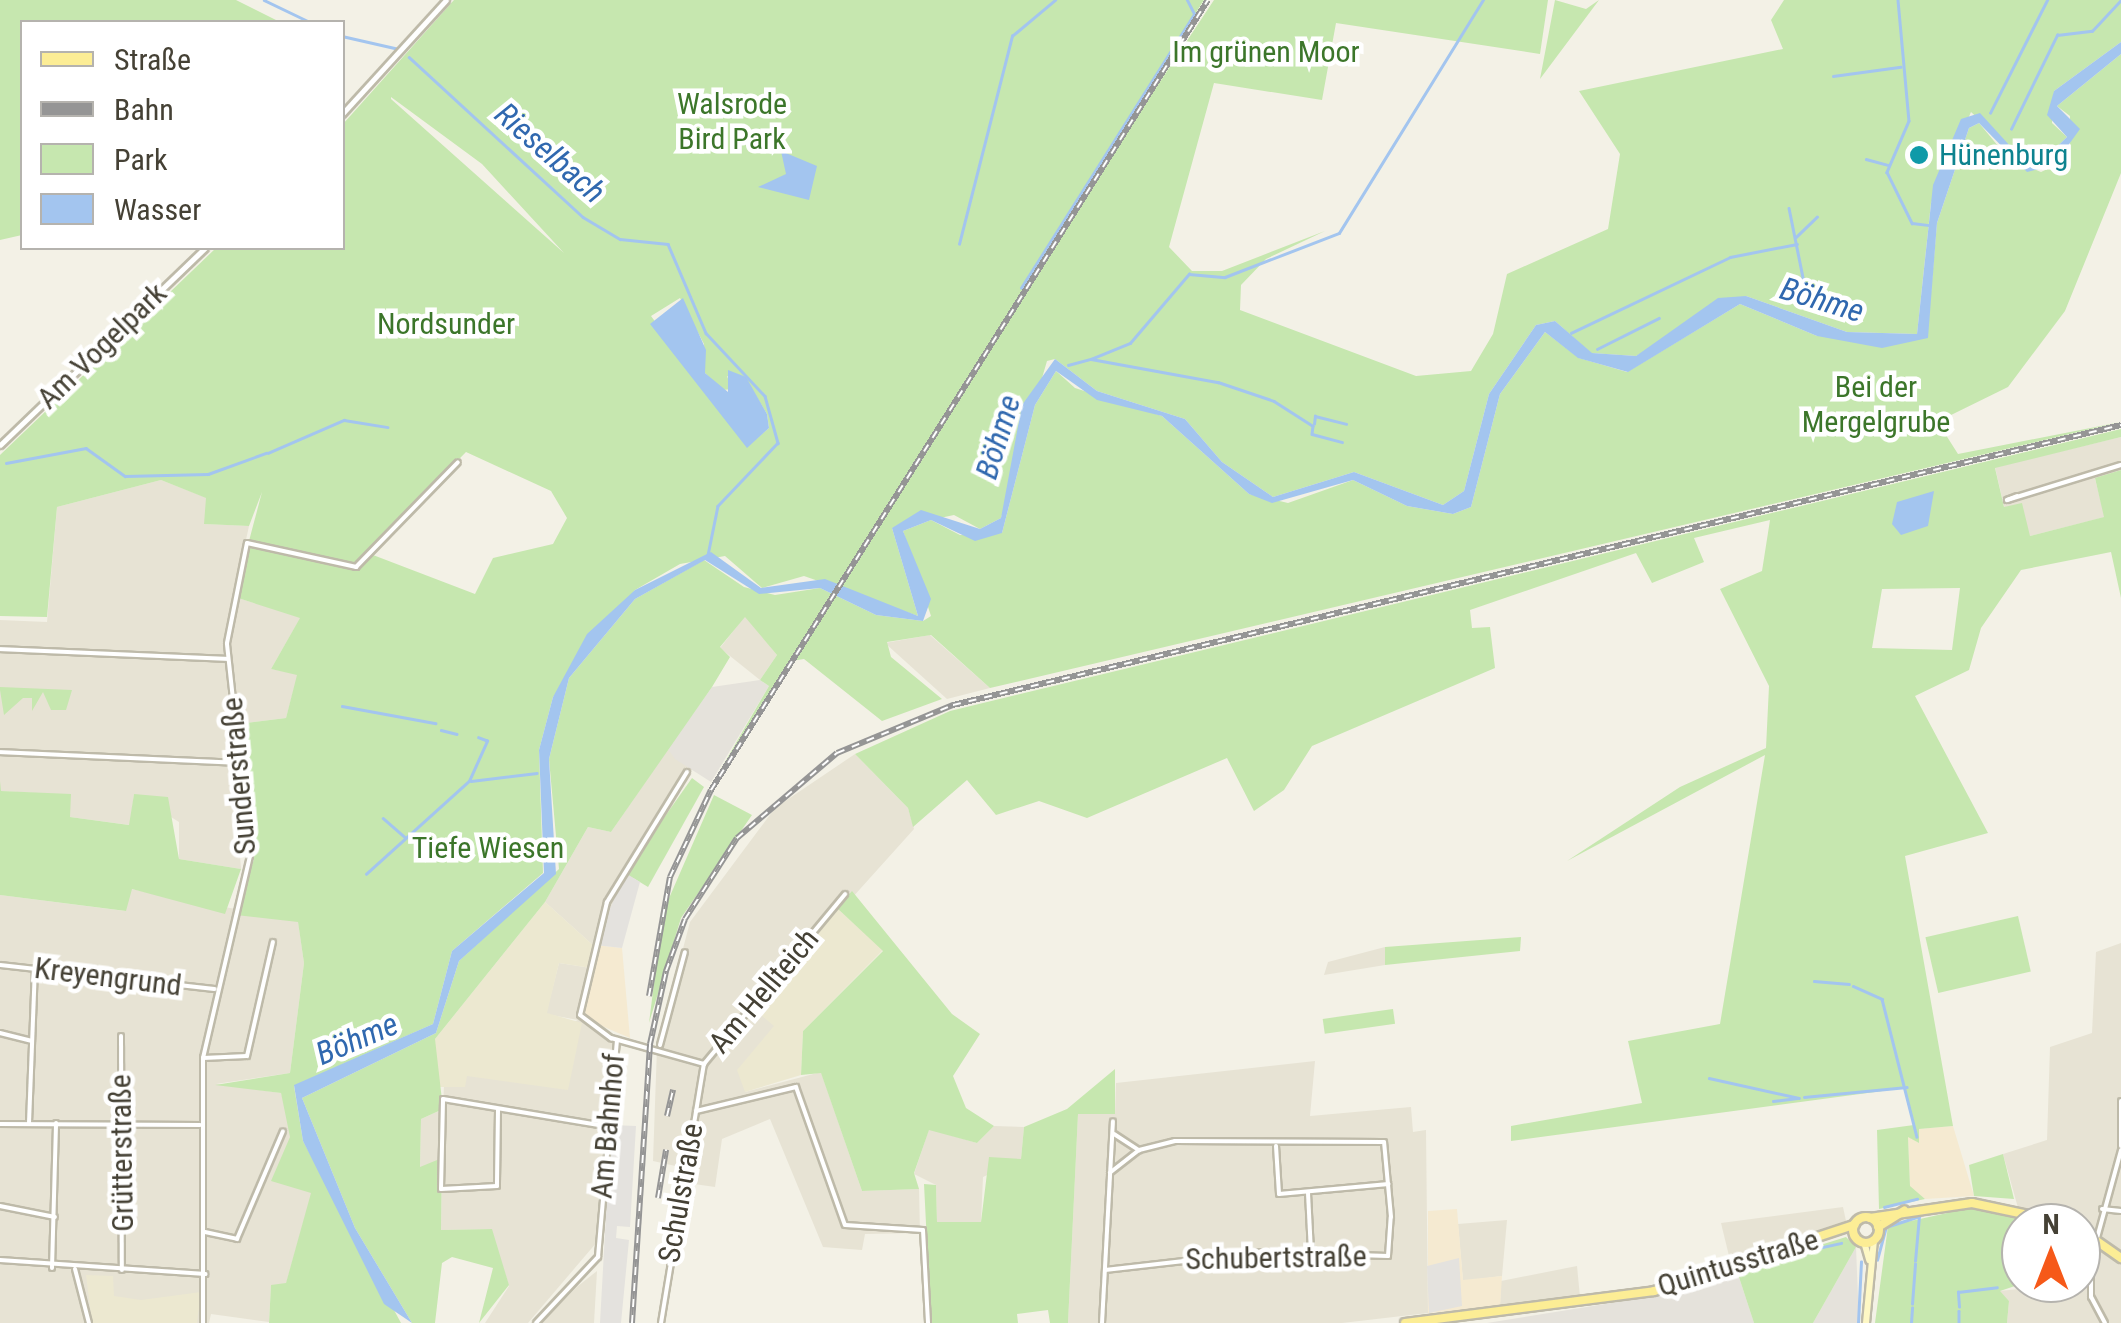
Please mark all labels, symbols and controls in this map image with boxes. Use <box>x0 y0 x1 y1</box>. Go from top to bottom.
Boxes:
legend <box>20 20 345 250</box>
park label: Im grünen Moor <box>1172 34 1360 70</box>
text: Straße <box>114 42 191 77</box>
park label: Walsrode Bird Park <box>677 86 787 156</box>
text: Bahn <box>114 92 174 127</box>
water label: Rieselbach <box>487 95 613 211</box>
place label: Hünenburg <box>1939 137 2068 173</box>
text: Park <box>114 142 168 177</box>
marker: Hünenburg <box>1908 144 1930 166</box>
text: Wasser <box>114 192 201 227</box>
water label: Böhme <box>1776 269 1868 331</box>
street label: Am Vogelpark <box>30 276 174 416</box>
park label: Nordsunder <box>377 306 515 342</box>
park label: Bei der Mergelgrube <box>1802 369 1950 440</box>
water label: Böhme <box>967 391 1029 483</box>
street label: Sunderstraße <box>214 696 264 856</box>
park label: Tiefe Wiesen <box>412 830 564 866</box>
street label: Am Hellteich <box>702 921 826 1061</box>
street label: Kreyengrund <box>32 950 184 1004</box>
water label: Böhme <box>310 1005 404 1073</box>
street label: Am Bahnhof <box>584 1052 632 1200</box>
street label: Grütterstraße <box>103 1074 141 1232</box>
street label: Schulstraße <box>651 1121 711 1265</box>
north arrow <box>2001 1203 2101 1303</box>
text: N <box>2042 1208 2060 1241</box>
street label: Quintusstraße <box>1653 1221 1823 1305</box>
street label: Schubertstraße <box>1185 1238 1367 1278</box>

